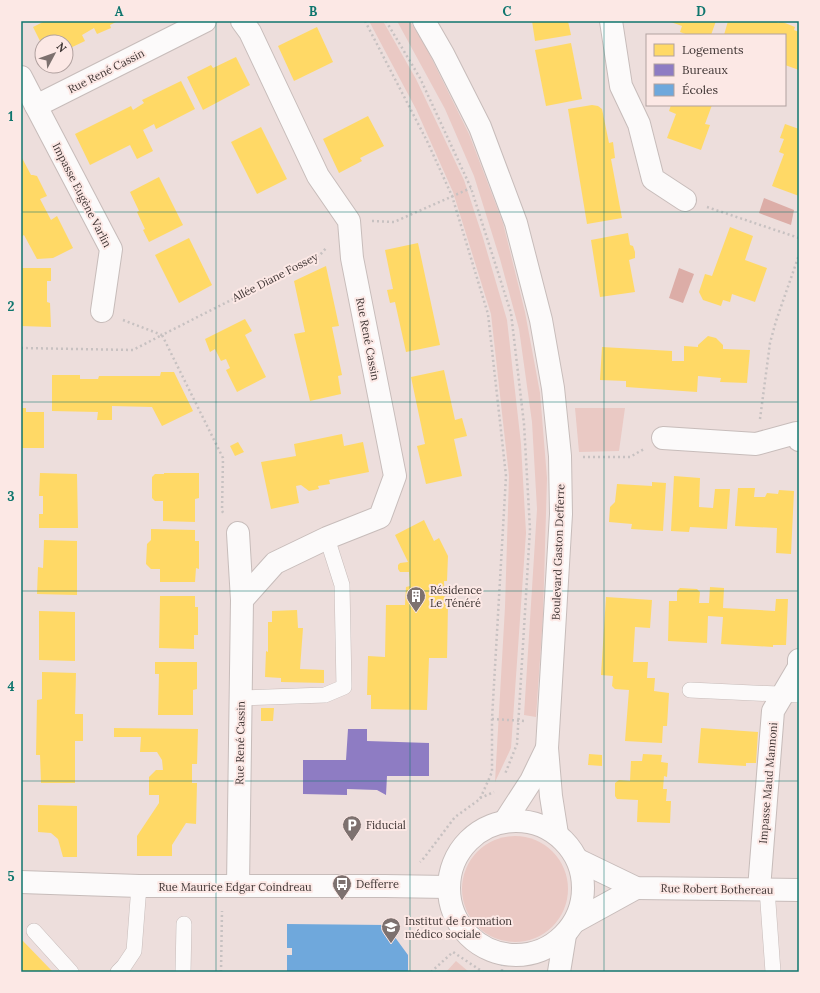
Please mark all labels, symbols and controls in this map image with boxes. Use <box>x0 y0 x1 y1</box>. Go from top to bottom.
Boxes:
text: A <box>115 3 124 20</box>
text: B <box>309 3 318 20</box>
text: C <box>503 3 512 20</box>
text: D <box>696 3 706 20</box>
north arrow <box>34 34 74 74</box>
legend <box>646 34 786 106</box>
text: N <box>53 40 70 56</box>
text: Logements <box>682 42 744 57</box>
street label: Rue René Cassin <box>65 46 147 96</box>
text: Bureaux <box>682 62 728 77</box>
text: Écoles <box>682 82 719 97</box>
text: 1 <box>8 108 14 125</box>
street label: Impasse Eugène Varlin <box>50 140 115 250</box>
street label: Allée Diane Fossey <box>229 249 320 305</box>
street label: Rue René Cassin <box>353 296 383 382</box>
text: 2 <box>8 298 15 315</box>
street label: Boulevard Gaston Defferre <box>549 484 567 620</box>
text: 3 <box>7 488 15 505</box>
place label: Résidence Le Ténéré <box>430 583 482 610</box>
building icon: Résidence Le Ténéré <box>405 585 427 613</box>
text: 4 <box>7 678 15 695</box>
street label: Rue René Cassin <box>232 701 248 785</box>
street label: Impasse Maud Mannoni <box>756 722 780 844</box>
parking icon: Fiducial <box>341 814 363 842</box>
place label: Fiducial <box>366 818 406 832</box>
text: 5 <box>7 868 15 885</box>
bus stop icon: Defferre <box>331 873 353 901</box>
place label: Defferre <box>356 877 399 891</box>
street label: Rue Maurice Edgar Coindreau <box>158 880 312 894</box>
street label: Rue Robert Bothereau <box>660 881 774 897</box>
place label: Institut de formation médico sociale <box>405 914 512 941</box>
school or university icon: Institut de formation médico sociale <box>380 916 402 944</box>

